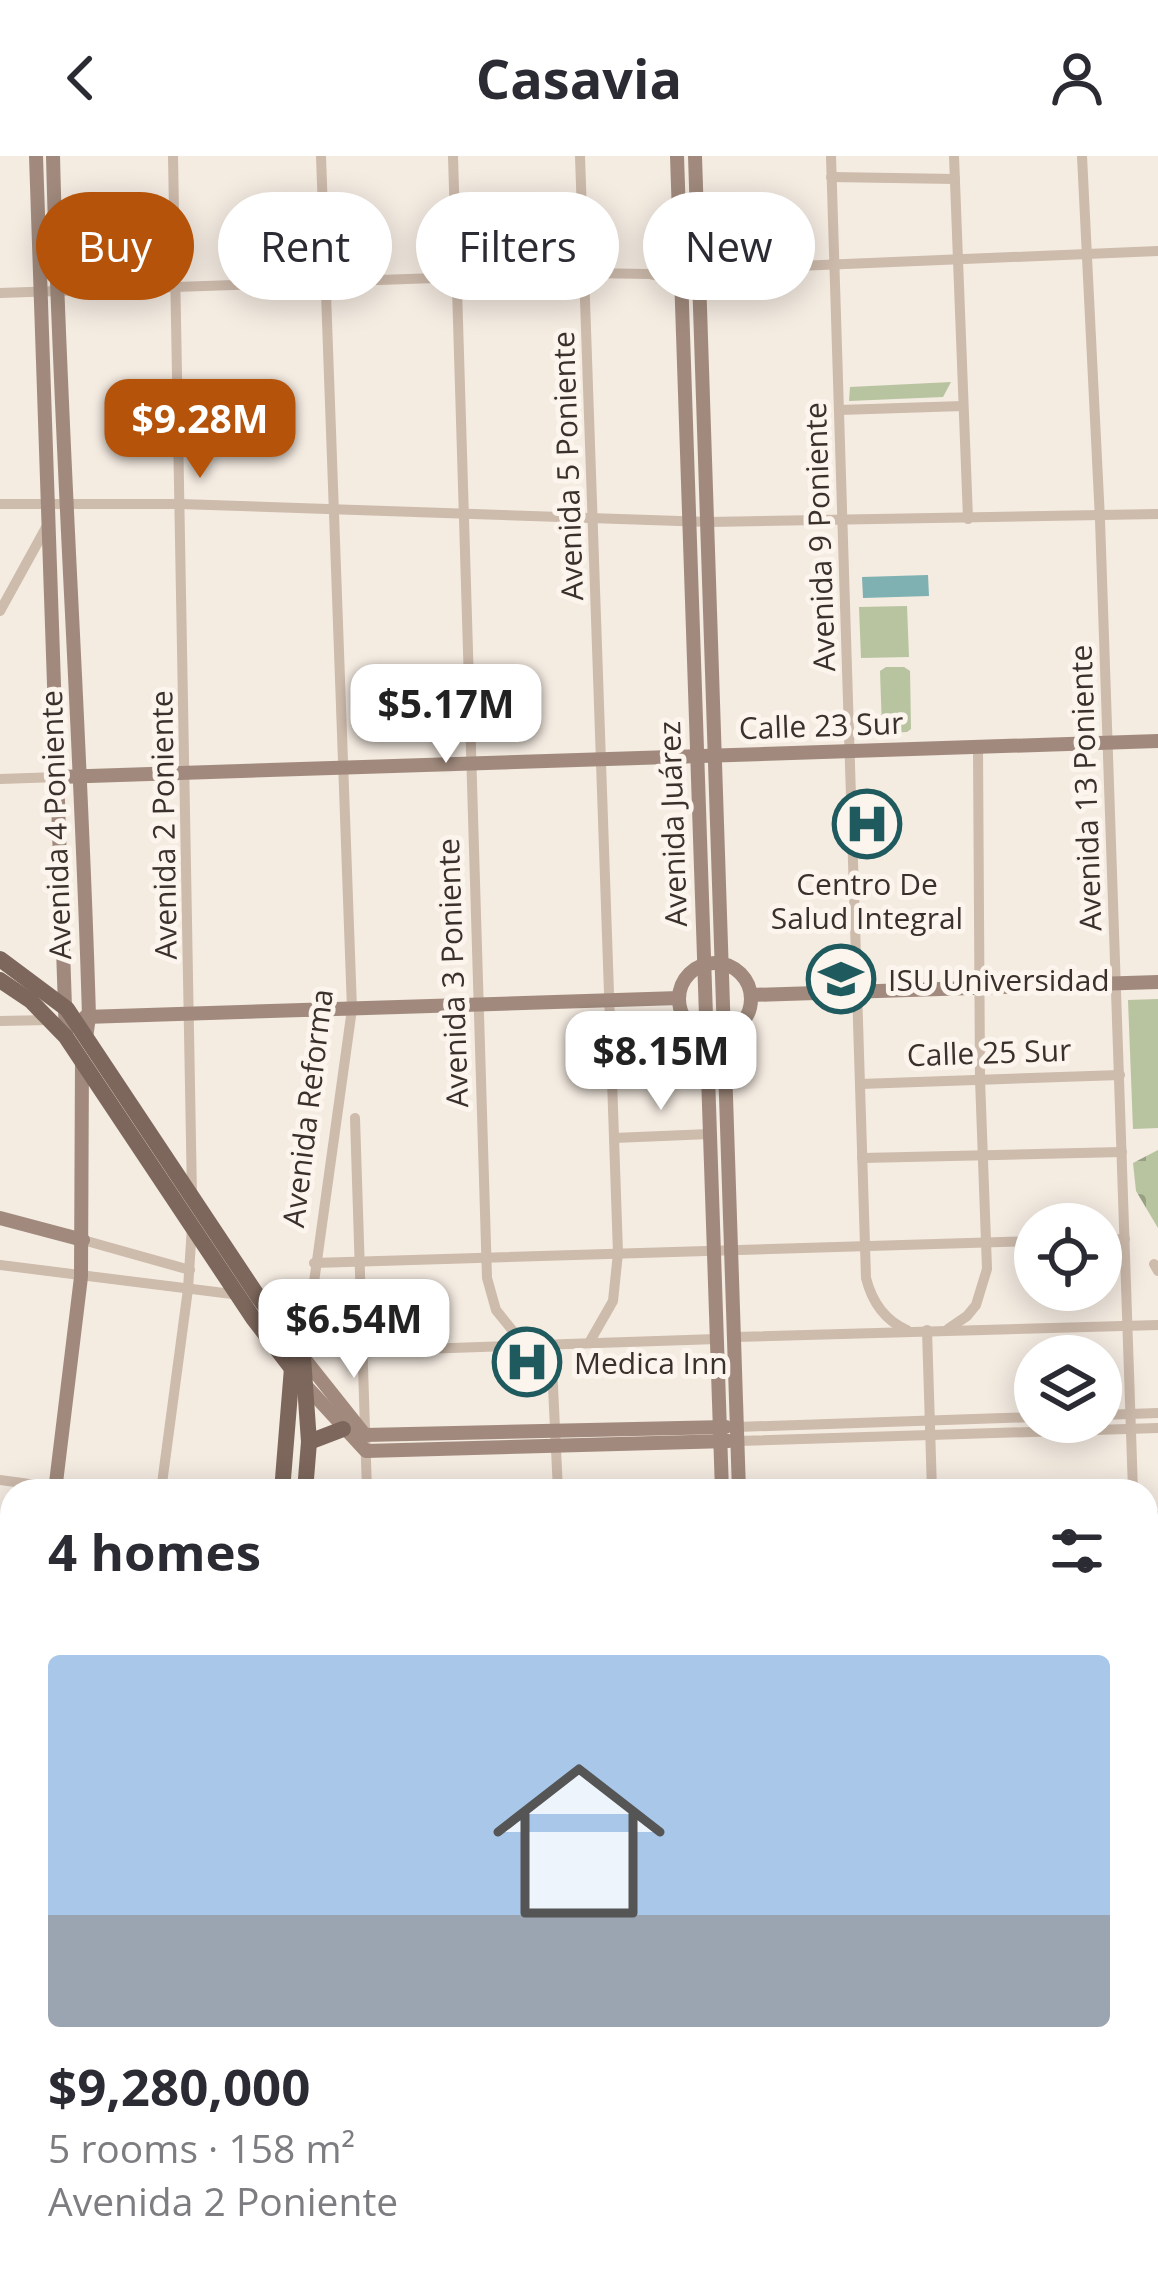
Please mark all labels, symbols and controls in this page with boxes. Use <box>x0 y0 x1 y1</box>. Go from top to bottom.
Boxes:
text: Casavia <box>476 41 682 115</box>
icon: back <box>48 45 114 111</box>
icon: person <box>1044 45 1110 111</box>
chip: Buy <box>36 192 194 300</box>
chip: Rent <box>218 192 392 300</box>
chip: Filters <box>416 192 619 300</box>
chip: New <box>643 192 815 300</box>
street label: Avenida 5 Poniente <box>542 331 592 601</box>
pin: $9.28M <box>102 379 298 481</box>
text: $9.28M <box>131 391 269 444</box>
street label: Avenida 9 Poniente <box>794 402 844 672</box>
street label: Avenida 13 Poniente <box>1060 644 1110 932</box>
pin: $5.17M <box>348 664 544 766</box>
text: $5.17M <box>377 676 515 729</box>
street label: Avenida 4 Poniente <box>30 690 80 960</box>
street label: Avenida 2 Poniente <box>140 690 186 960</box>
street label: Calle 23 Sur <box>738 702 904 748</box>
street label: Avenida Juárez <box>648 720 696 928</box>
hospital icon: Centro De Salud Integral <box>832 789 902 859</box>
street label: Avenida 3 Poniente <box>427 838 477 1108</box>
place label: Centro De Salud Integral <box>771 863 963 938</box>
school or university icon: ISU Universidad <box>806 944 876 1014</box>
place label: ISU Universidad <box>888 959 1110 1000</box>
street label: Avenida Reforma <box>272 986 342 1230</box>
pin: $8.15M <box>563 1011 759 1113</box>
text: $8.15M <box>592 1023 730 1076</box>
street label: Calle 25 Sur <box>906 1029 1072 1075</box>
map controls <box>1014 1203 1122 1443</box>
button: locate <box>1014 1203 1122 1311</box>
pin: $6.54M <box>256 1279 452 1381</box>
text: $6.54M <box>285 1291 423 1344</box>
hospital icon: Medica Inn <box>492 1327 562 1397</box>
button: layers <box>1014 1335 1122 1443</box>
place label: Medica Inn <box>574 1342 728 1383</box>
text: 4 homes <box>48 1516 261 1586</box>
icon: filters <box>1044 1518 1110 1584</box>
icon: home <box>471 1733 687 1949</box>
text: $9,280,000 <box>48 2051 310 2121</box>
text: 5 rooms · 158 m² <box>48 2121 355 2174</box>
text: Avenida 2 Poniente <box>48 2174 398 2227</box>

